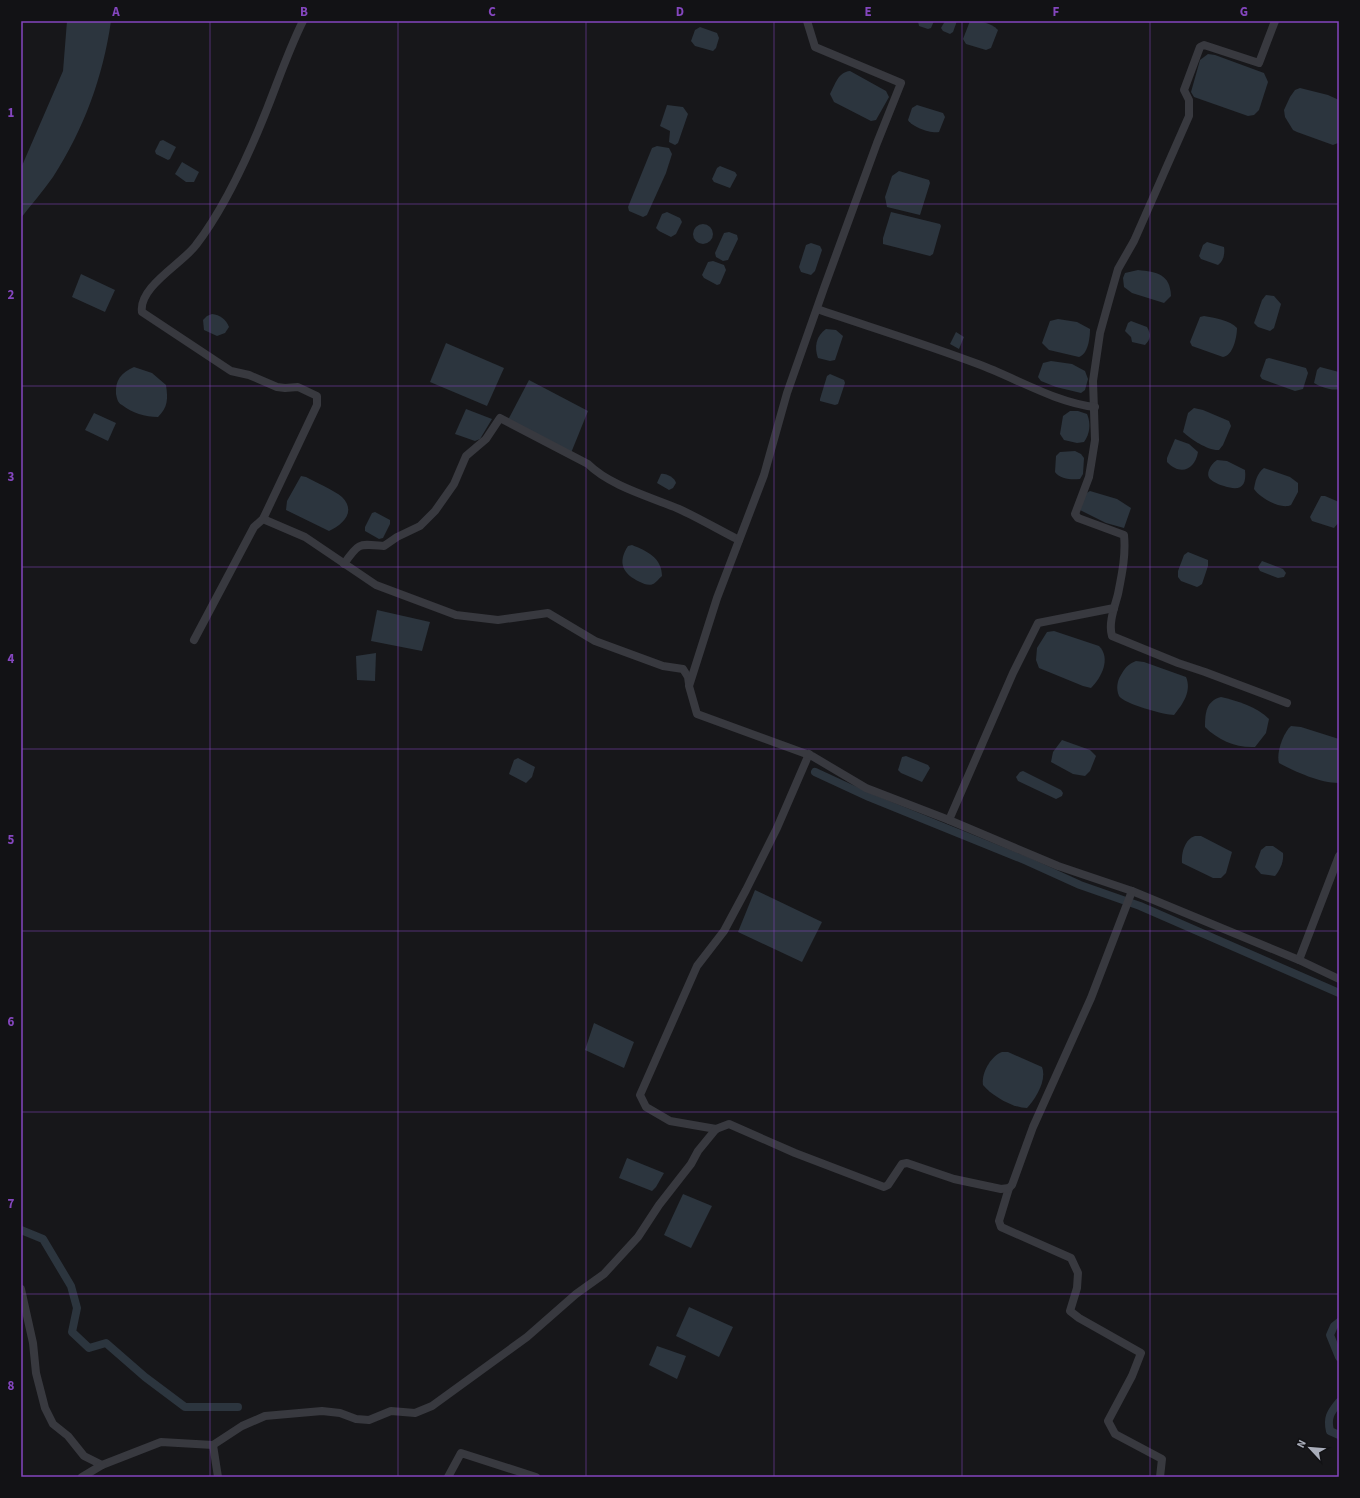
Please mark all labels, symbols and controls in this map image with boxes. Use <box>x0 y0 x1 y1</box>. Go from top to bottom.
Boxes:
text: A <box>111 3 120 21</box>
text: B <box>300 3 308 21</box>
text: C <box>488 3 496 21</box>
text: D <box>676 3 684 21</box>
text: E <box>864 3 872 21</box>
text: F <box>1053 3 1060 21</box>
text: G <box>1240 3 1248 21</box>
text: 1 <box>8 104 15 122</box>
text: 2 <box>8 286 15 304</box>
text: 3 <box>8 468 15 486</box>
text: 4 <box>8 650 15 668</box>
text: 5 <box>8 831 15 849</box>
text: 6 <box>8 1013 15 1031</box>
text: 7 <box>8 1195 15 1213</box>
text: 8 <box>8 1377 15 1395</box>
north arrow <box>1290 1428 1330 1468</box>
text: N <box>1293 1437 1310 1450</box>

